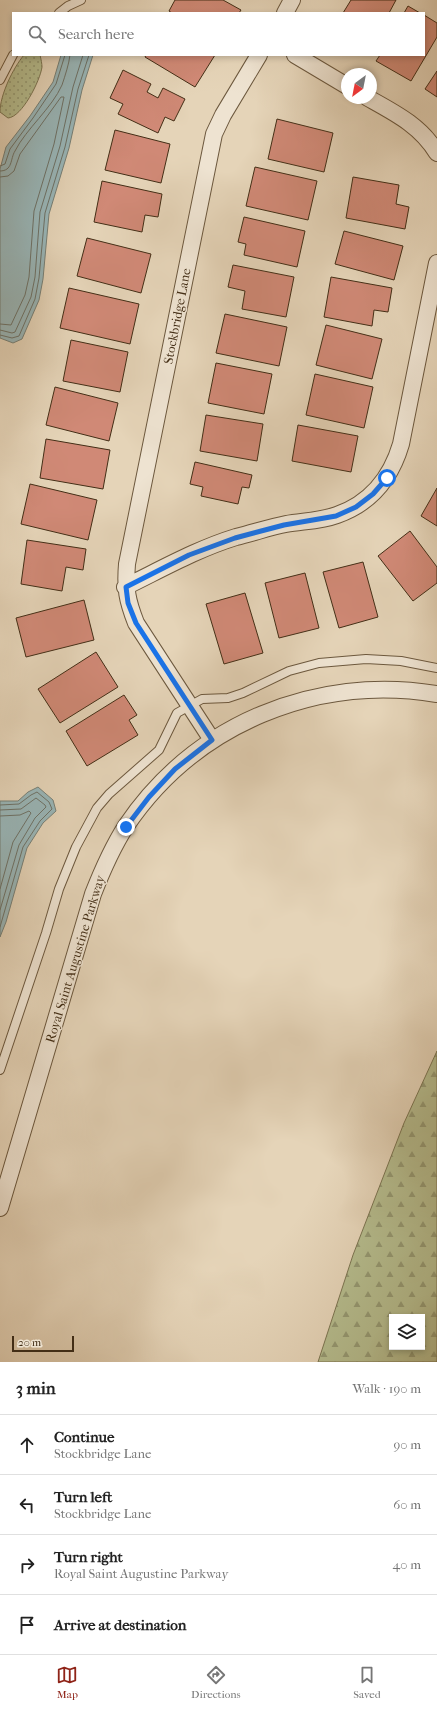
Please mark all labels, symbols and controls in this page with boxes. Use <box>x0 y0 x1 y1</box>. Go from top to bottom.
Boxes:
search box <box>12 12 425 56</box>
icon: search <box>26 23 48 45</box>
text: Search here <box>58 25 134 43</box>
north arrow <box>341 68 377 104</box>
street label: Stockbridge Lane <box>160 266 194 365</box>
route start <box>378 469 396 487</box>
route end <box>117 818 135 836</box>
street label: Royal Saint Augustine Parkway <box>42 872 108 1045</box>
map controls <box>389 1314 425 1350</box>
button: layers <box>389 1314 425 1350</box>
scale bar <box>12 1334 74 1353</box>
text: 20 m <box>18 1336 41 1349</box>
text: 3 min <box>16 1378 56 1398</box>
text: Walk · 190 m <box>352 1381 421 1396</box>
text: Continue <box>54 1428 114 1446</box>
icon: ahead <box>16 1434 38 1456</box>
text: 90 m <box>393 1437 421 1452</box>
text: Stockbridge Lane <box>54 1446 151 1461</box>
text: Turn left <box>54 1488 112 1506</box>
icon: left <box>16 1494 38 1516</box>
text: 60 m <box>393 1497 421 1512</box>
text: Stockbridge Lane <box>54 1506 151 1521</box>
text: Turn right <box>54 1548 123 1566</box>
icon: right <box>16 1554 38 1576</box>
text: 40 m <box>393 1557 421 1572</box>
text: Royal Saint Augustine Parkway <box>54 1566 228 1581</box>
icon: arrive <box>16 1614 38 1636</box>
text: Arrive at destination <box>54 1616 186 1634</box>
tab: Map <box>56 1664 78 1701</box>
tab: Directions <box>191 1664 241 1701</box>
tab: Saved <box>353 1664 381 1701</box>

